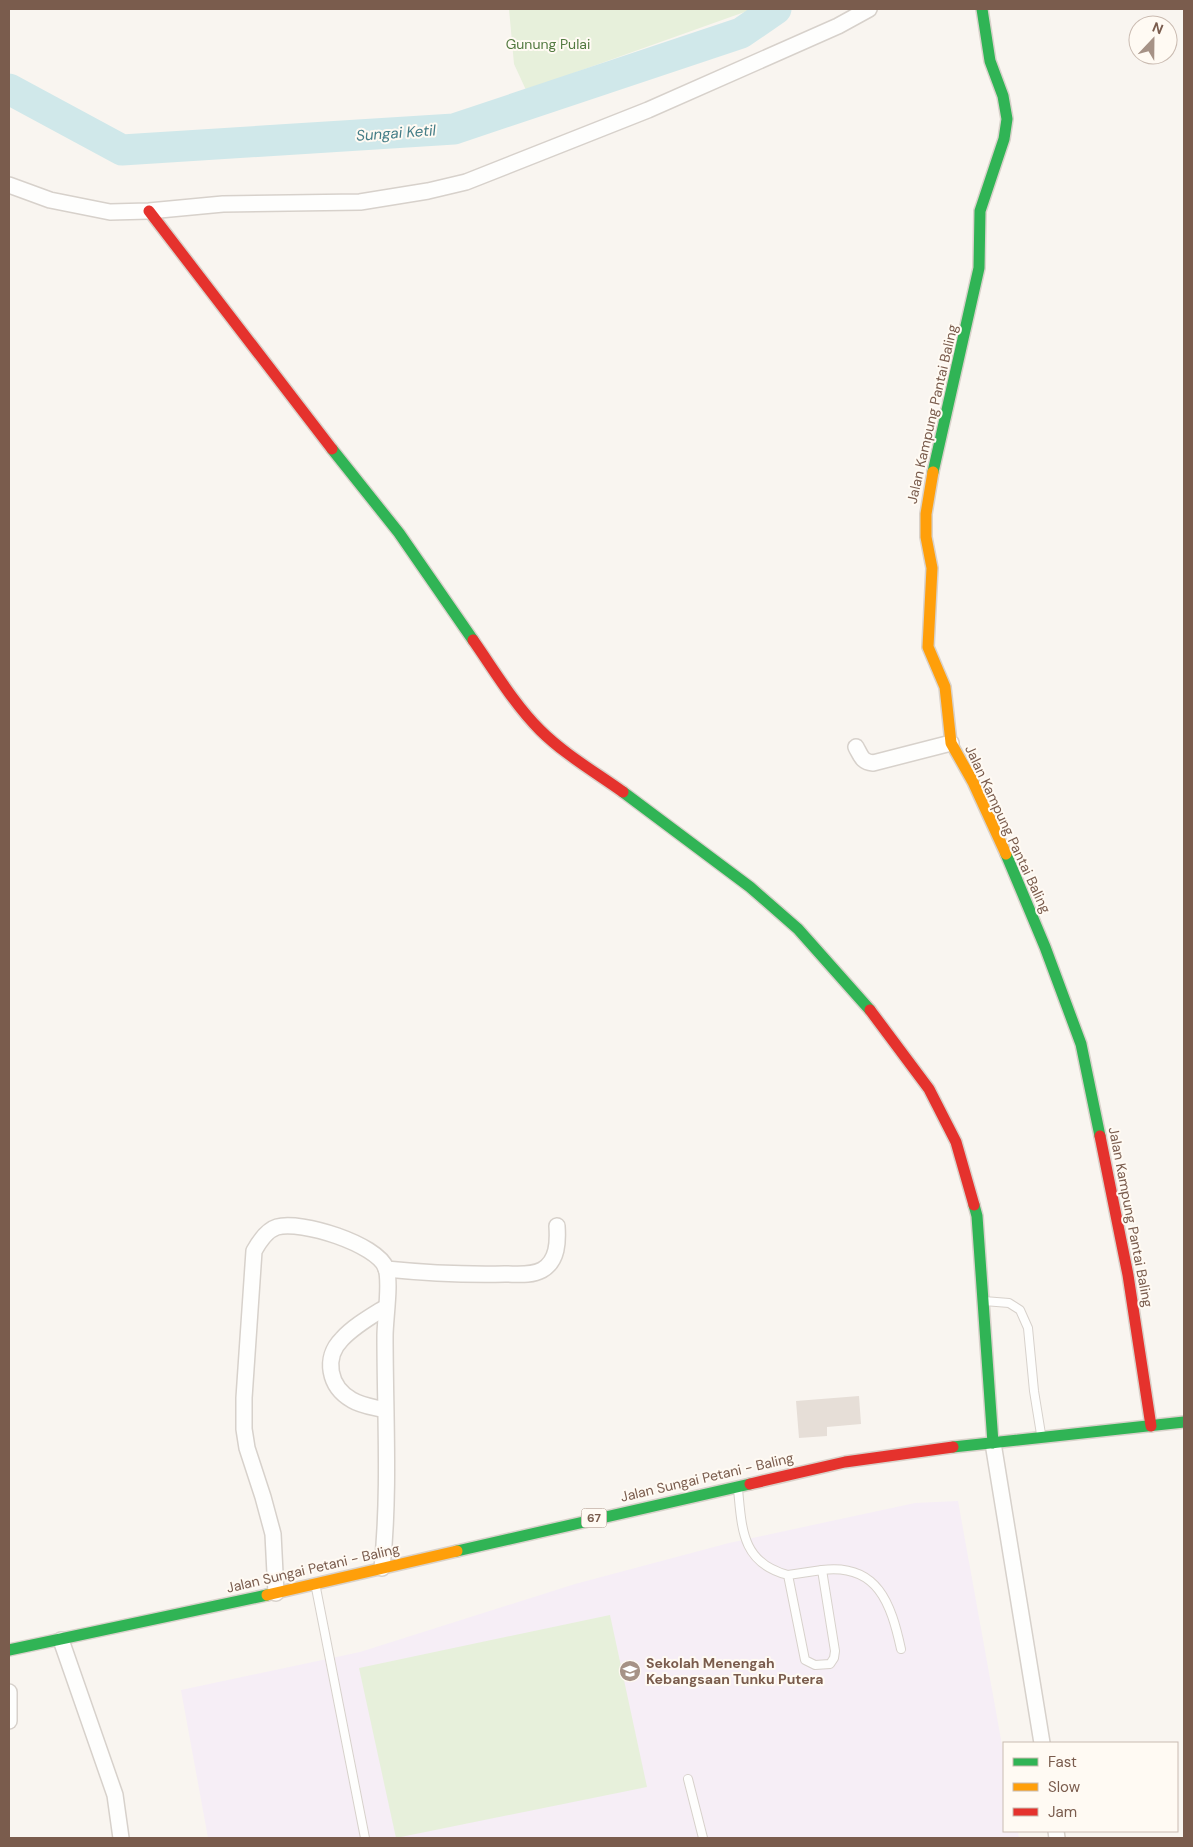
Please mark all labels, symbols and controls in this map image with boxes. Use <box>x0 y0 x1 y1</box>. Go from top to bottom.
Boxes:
north arrow <box>1128 15 1178 65</box>
text: N <box>1150 18 1166 38</box>
park label: Gunung Pulai <box>506 35 590 53</box>
water label: Sungai Ketil <box>355 120 437 146</box>
street label: Jalan Kampung Pantai Baling <box>903 322 961 505</box>
street label: Jalan Kampung Pantai Baling <box>961 742 1055 916</box>
street label: Jalan Kampung Pantai Baling <box>1105 1125 1157 1309</box>
street label: Jalan Sungai Petani - Baling <box>619 1448 796 1506</box>
road number: 67 <box>582 1509 606 1528</box>
street label: Jalan Sungai Petani - Baling <box>225 1539 402 1597</box>
place label: Sekolah Menengah Kebangsaan Tunku Putera <box>646 1654 824 1688</box>
school or university icon: Sekolah Menengah Kebangsaan Tunku Putera <box>618 1659 642 1683</box>
legend <box>1003 1742 1178 1832</box>
text: Fast <box>1048 1752 1077 1772</box>
text: Slow <box>1048 1777 1081 1797</box>
text: Jam <box>1048 1802 1077 1822</box>

